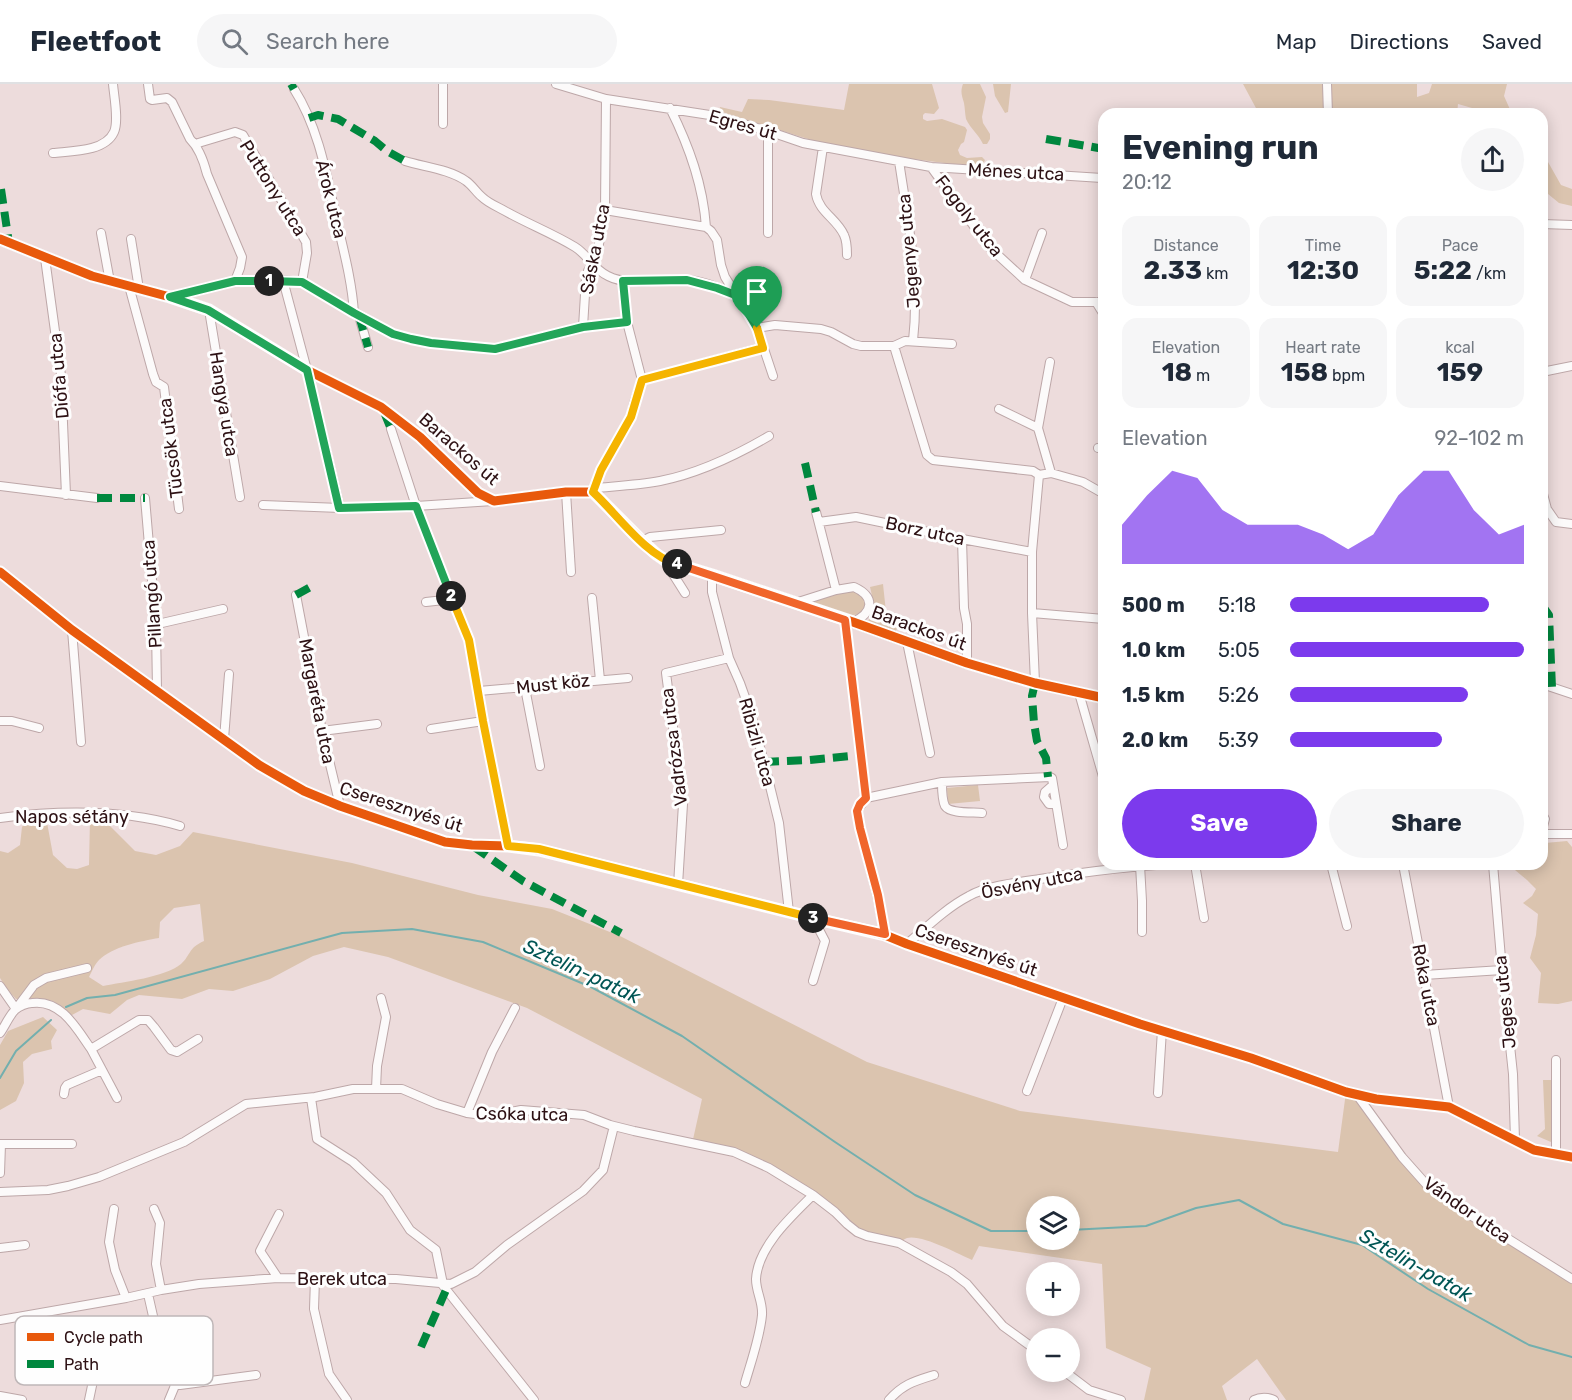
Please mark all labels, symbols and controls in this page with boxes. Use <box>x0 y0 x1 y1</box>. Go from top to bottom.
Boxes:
search box <box>197 14 617 68</box>
text: Fleetfoot <box>30 25 161 58</box>
icon: search <box>218 25 251 58</box>
text: Search here <box>266 28 389 55</box>
text: Map <box>1276 29 1317 54</box>
text: Directions <box>1350 29 1449 54</box>
text: Saved <box>1482 29 1542 54</box>
street label: Egres út <box>706 105 780 145</box>
text: Evening run <box>1122 128 1319 167</box>
button: share <box>1461 128 1524 191</box>
street label: Puttony utca <box>235 136 311 240</box>
street label: Árok utca <box>311 157 351 241</box>
street label: Ménes utca <box>967 158 1065 186</box>
text: 20:12 <box>1122 170 1172 194</box>
street label: Fogoly utca <box>930 171 1008 261</box>
street label: Jegenye utca <box>893 193 925 309</box>
street label: Sáska utca <box>575 202 615 296</box>
text: Distance <box>1153 236 1219 255</box>
text: Time <box>1305 236 1341 255</box>
text: Pace <box>1442 236 1478 255</box>
text: 2.33 <box>1144 255 1202 286</box>
text: 12:30 <box>1287 255 1359 286</box>
text: 5:22 <box>1414 255 1472 286</box>
text: km <box>1202 264 1228 283</box>
text: /km <box>1472 264 1506 283</box>
pin: 1 <box>254 266 284 296</box>
pin <box>731 266 782 328</box>
text: 1 <box>265 271 273 290</box>
icon: arrive <box>740 275 773 308</box>
street label: Diófa utca <box>44 332 74 420</box>
text: Elevation <box>1152 338 1220 357</box>
text: Heart rate <box>1285 338 1361 357</box>
text: kcal <box>1445 338 1475 357</box>
street label: Hangya utca <box>205 350 243 458</box>
text: 18 <box>1162 357 1192 388</box>
text: 158 <box>1281 357 1328 388</box>
text: 159 <box>1437 357 1483 388</box>
text: m <box>1192 366 1210 385</box>
text: bpm <box>1328 366 1365 385</box>
street label: Tücsök utca <box>154 397 188 499</box>
street label: Barackos út <box>414 408 504 490</box>
text: Elevation <box>1122 426 1208 450</box>
text: 92–102 m <box>1434 426 1524 450</box>
street label: Borz utca <box>883 512 967 550</box>
street label: Pillangó utca <box>137 539 167 649</box>
pin: 4 <box>662 549 692 579</box>
text: 4 <box>672 554 682 573</box>
pin: 2 <box>436 581 466 611</box>
text: 2 <box>446 586 456 605</box>
text: 500 m <box>1122 593 1185 617</box>
text: 5:18 <box>1218 593 1256 617</box>
street label: Barackos út <box>869 601 969 655</box>
street label: Margaréta utca <box>294 636 340 766</box>
text: 1.0 km <box>1122 638 1185 662</box>
text: 5:05 <box>1218 638 1260 662</box>
street label: Must köz <box>515 669 591 699</box>
text: 1.5 km <box>1122 683 1185 707</box>
text: 5:26 <box>1218 683 1259 707</box>
street label: Vadrózsa utca <box>656 687 692 807</box>
street label: Ribizli utca <box>734 695 780 789</box>
text: 2.0 km <box>1122 728 1188 752</box>
text: 5:39 <box>1218 728 1259 752</box>
street label: Cseresznyés út <box>337 777 465 837</box>
button: Save <box>1122 789 1317 858</box>
button: Share <box>1329 789 1524 858</box>
street label: Napos sétány <box>15 806 129 828</box>
street label: Ösvény utca <box>979 862 1085 904</box>
pin: 3 <box>798 903 828 933</box>
text: 3 <box>808 908 818 927</box>
street label: Cseresznyés út <box>912 919 1040 981</box>
water label: Sztelin-patak <box>520 933 645 1009</box>
street label: Róka utca <box>1407 942 1445 1028</box>
street label: Jeges utca <box>1489 954 1521 1050</box>
street label: Csóka utca <box>475 1102 569 1126</box>
street label: Vándor utca <box>1419 1172 1515 1248</box>
map controls <box>1026 1196 1080 1382</box>
button: layers <box>1026 1196 1080 1250</box>
water label: Sztelin-patak <box>1355 1223 1477 1307</box>
button: + <box>1026 1262 1080 1316</box>
street label: Berek utca <box>297 1268 387 1290</box>
legend <box>15 1316 213 1385</box>
text: Cycle path <box>64 1328 143 1347</box>
button: − <box>1026 1328 1080 1382</box>
text: Path <box>64 1355 99 1374</box>

